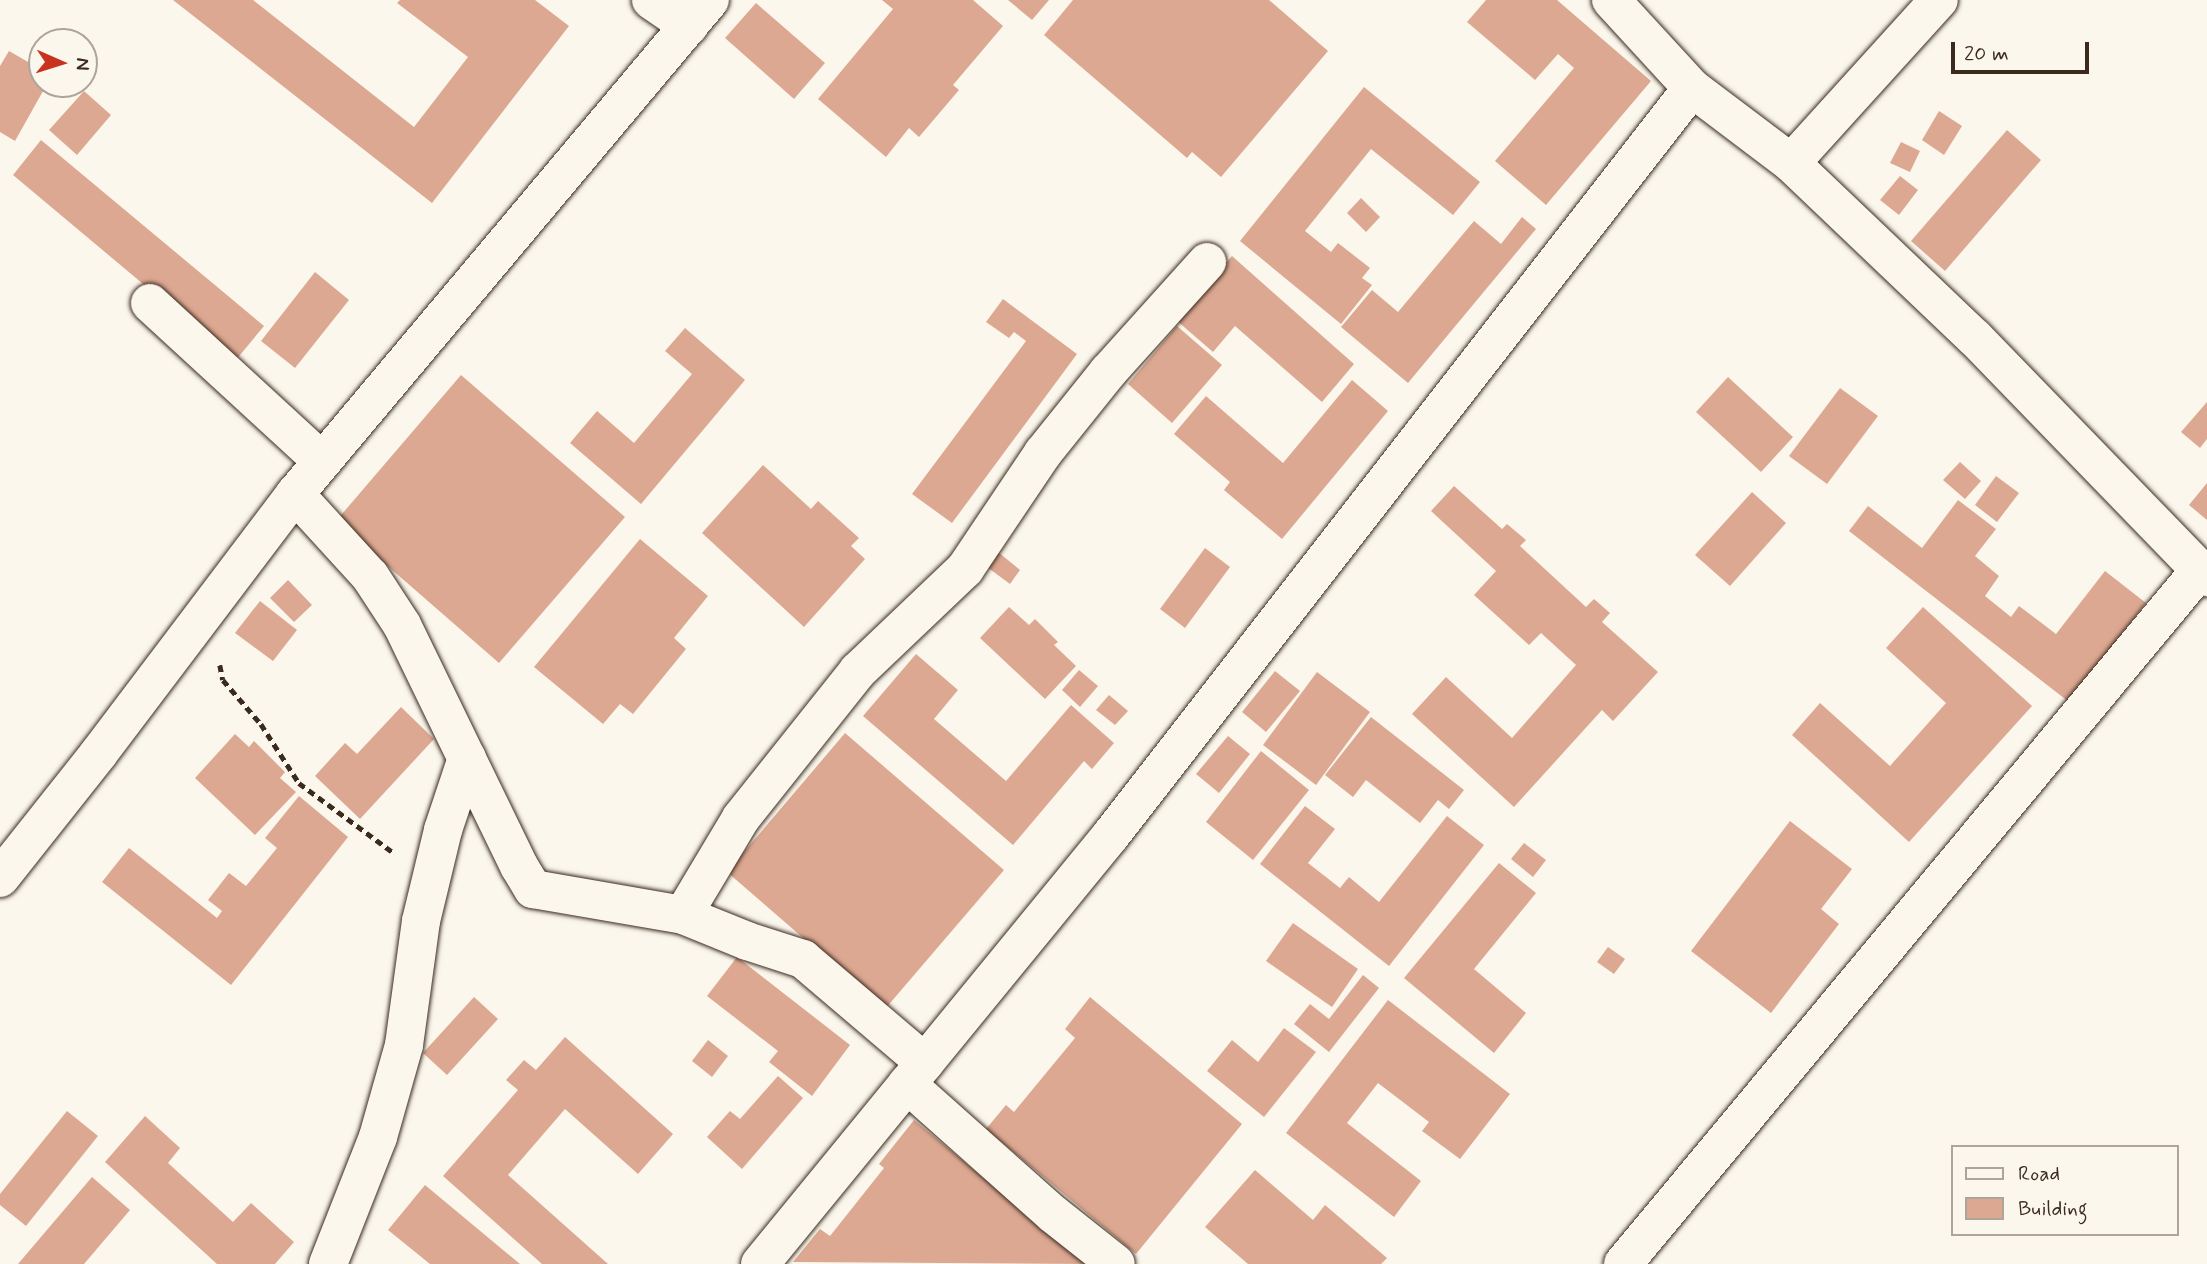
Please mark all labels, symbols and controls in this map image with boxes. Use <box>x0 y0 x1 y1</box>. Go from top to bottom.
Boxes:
north arrow <box>28 28 98 98</box>
scale bar <box>1955 28 2093 72</box>
text: 20 m <box>1964 40 2009 68</box>
text: N <box>70 57 95 71</box>
legend <box>1952 1145 2179 1236</box>
text: Road <box>2018 1160 2060 1188</box>
text: Building <box>2018 1195 2088 1223</box>

